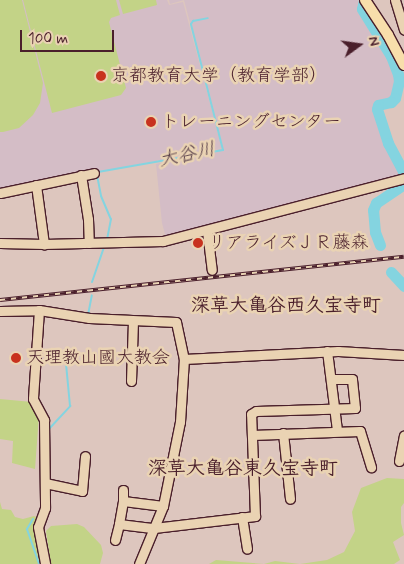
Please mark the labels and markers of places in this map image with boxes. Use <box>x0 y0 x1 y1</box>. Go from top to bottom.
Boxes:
place label: 京都教育大学（教育学部） <box>111 65 327 87</box>
marker: 京都教育大学（教育学部） <box>95 70 107 82</box>
place label: トレーニングセンター <box>161 111 342 133</box>
marker: トレーニングセンター <box>145 116 157 128</box>
place label: リアライズＪＲ藤森 <box>208 232 370 254</box>
marker: リアライズＪＲ藤森 <box>192 237 204 249</box>
place label: 天理教山國大教会 <box>26 347 170 369</box>
marker: 天理教山國大教会 <box>10 352 22 364</box>

